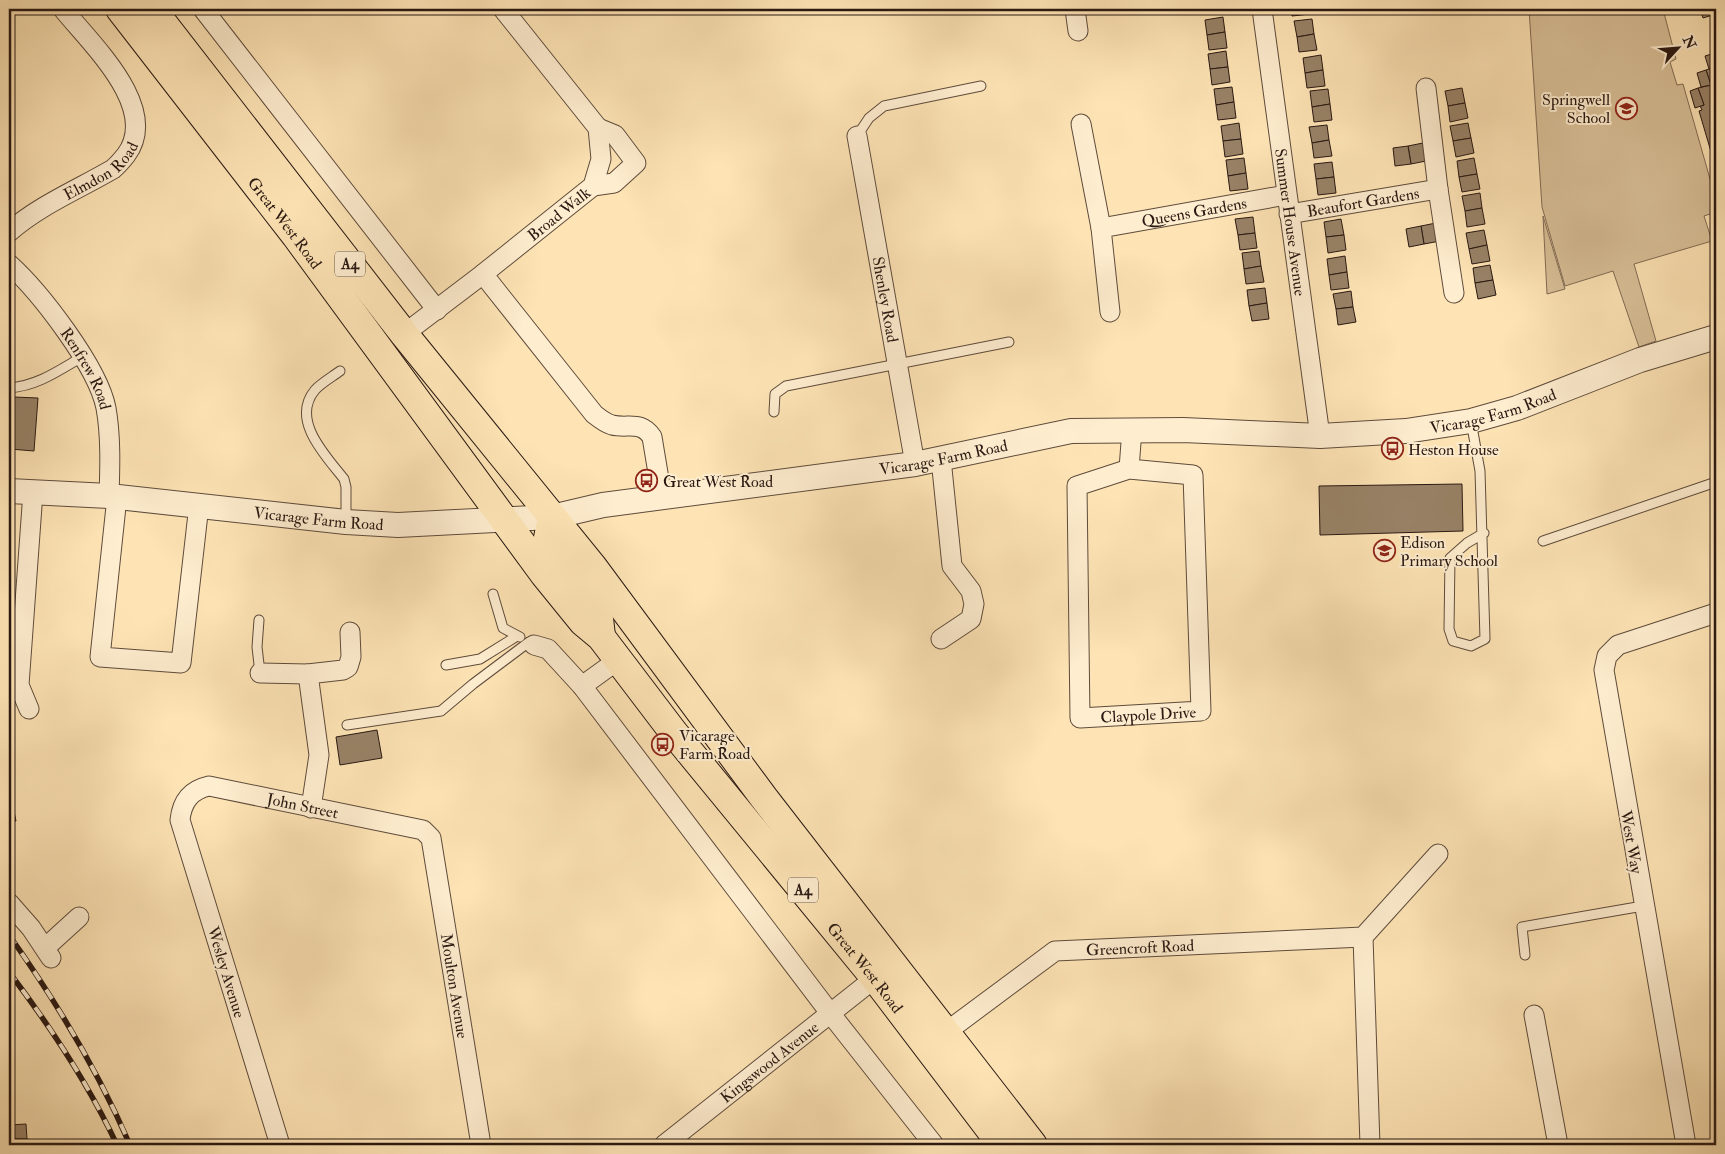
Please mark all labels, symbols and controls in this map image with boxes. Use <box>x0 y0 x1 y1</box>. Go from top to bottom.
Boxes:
north arrow <box>1652 22 1702 72</box>
text: N <box>1678 32 1700 52</box>
place label: Springwell School <box>1542 90 1610 128</box>
school or university icon: Springwell School <box>1614 96 1638 120</box>
street label: Elmdon Road <box>60 139 143 205</box>
street label: Summer House Avenue <box>1270 147 1310 298</box>
street label: Great West Road <box>243 173 326 273</box>
street label: Broad Walk <box>524 183 595 246</box>
street label: Beaufort Gardens <box>1305 183 1421 222</box>
street label: Queens Gardens <box>1140 193 1248 232</box>
road number: A4 <box>335 252 365 276</box>
street label: Shenley Road <box>868 255 902 344</box>
street label: Renfrew Road <box>56 324 115 412</box>
street label: Vicarage Farm Road <box>1429 385 1559 438</box>
street label: Vicarage Farm Road <box>878 436 1010 480</box>
bus stop icon: Heston House <box>1380 437 1404 461</box>
place label: Heston House <box>1408 440 1499 460</box>
bus stop icon: Great West Road <box>635 469 659 493</box>
place label: Great West Road <box>663 472 773 492</box>
street label: Vicarage Farm Road <box>253 503 384 535</box>
place label: Edison Primary School <box>1400 533 1498 571</box>
school or university icon: Edison Primary School <box>1372 539 1396 563</box>
street label: Claypole Drive <box>1100 702 1197 728</box>
place label: Vicarage Farm Road <box>679 726 750 764</box>
bus stop icon: Vicarage Farm Road <box>651 732 675 756</box>
street label: John Street <box>264 789 340 823</box>
street label: West Way <box>1615 808 1647 876</box>
road number: A4 <box>788 878 818 902</box>
street label: Great West Road <box>823 919 907 1017</box>
street label: Wesley Avenue <box>202 923 250 1021</box>
street label: Moulton Avenue <box>436 932 473 1040</box>
street label: Greencroft Road <box>1086 936 1195 961</box>
street label: Kingswood Avenue <box>716 1017 823 1108</box>

